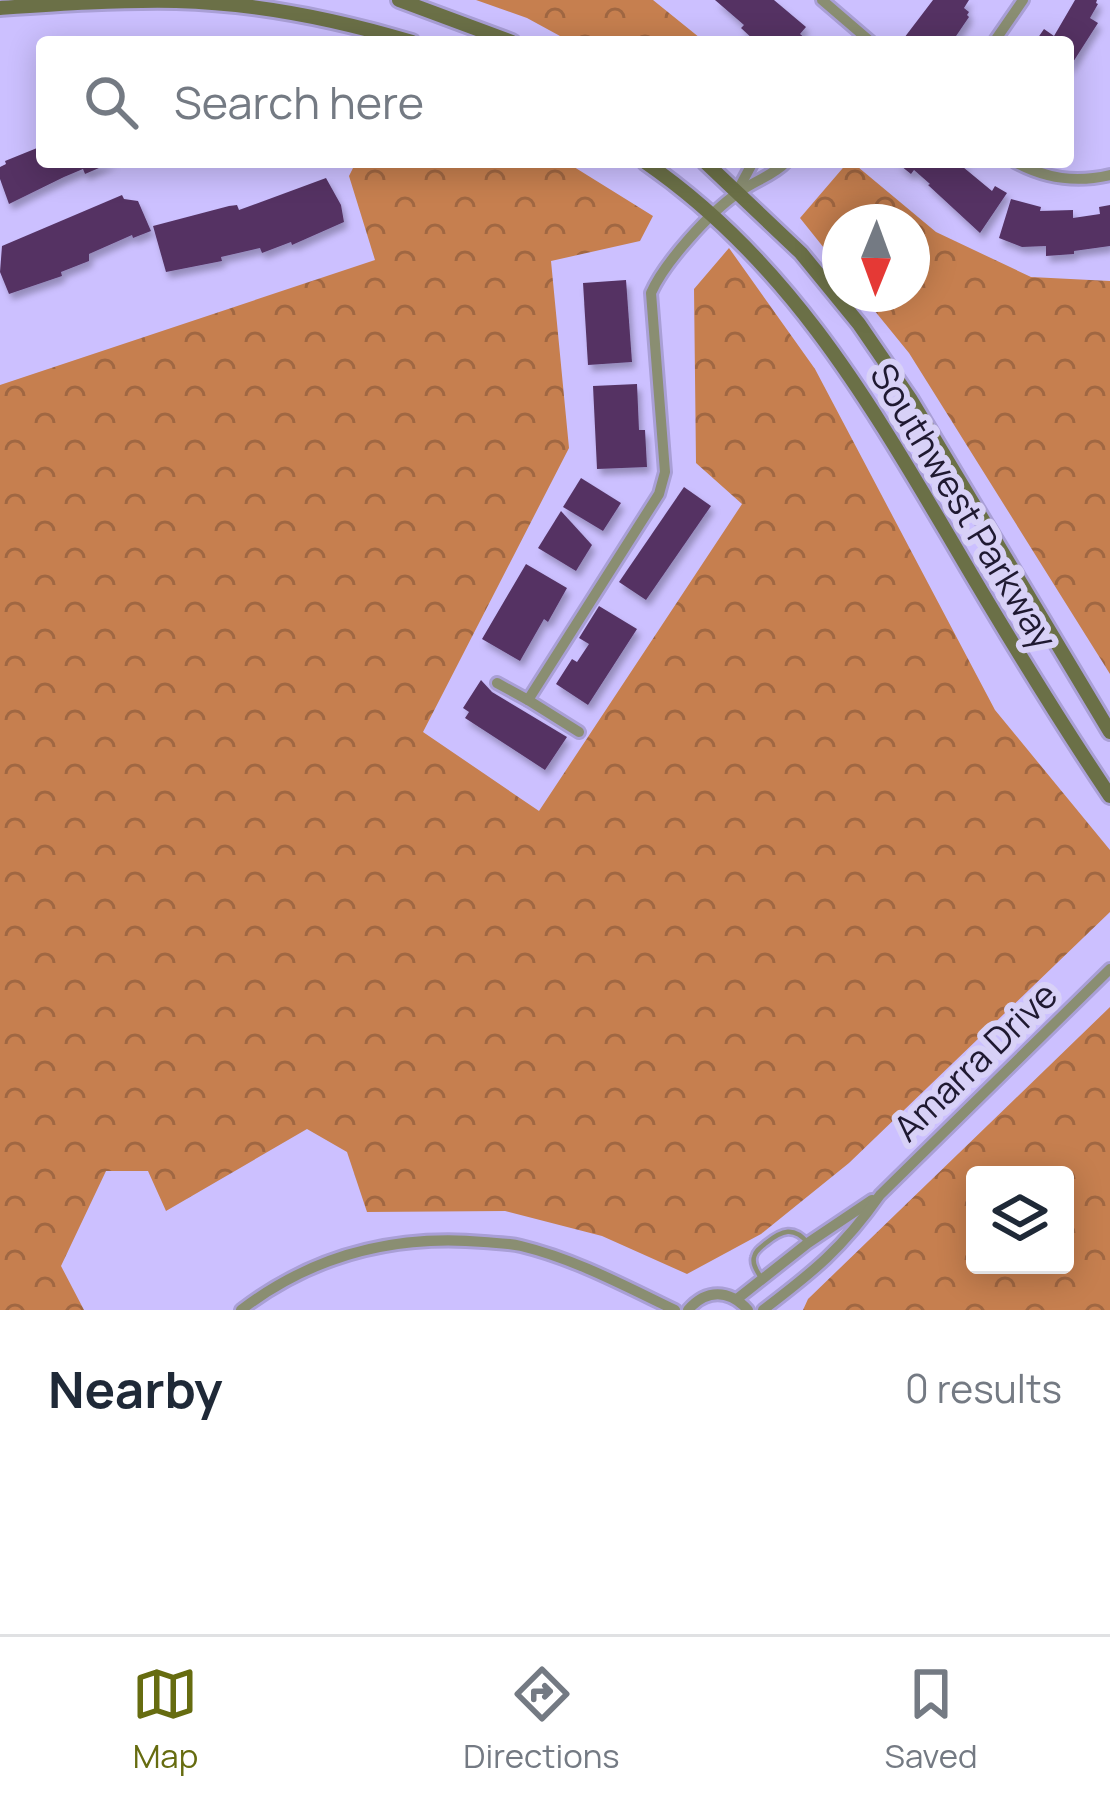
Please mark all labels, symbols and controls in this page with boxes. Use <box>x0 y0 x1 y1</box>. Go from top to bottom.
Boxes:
search box <box>36 36 1074 168</box>
icon: search <box>78 69 144 135</box>
text: Search here <box>174 71 424 133</box>
north arrow <box>822 204 930 312</box>
street label: Southwest Parkway <box>859 354 1069 658</box>
street label: Amarra Drive <box>882 970 1068 1152</box>
map controls <box>966 1166 1074 1274</box>
button: layers <box>966 1166 1074 1274</box>
text: Nearby <box>48 1354 223 1423</box>
text: 0 results <box>905 1361 1062 1415</box>
tab: Map <box>132 1661 198 1778</box>
tab: Directions <box>463 1661 620 1778</box>
tab: Saved <box>885 1661 978 1778</box>

